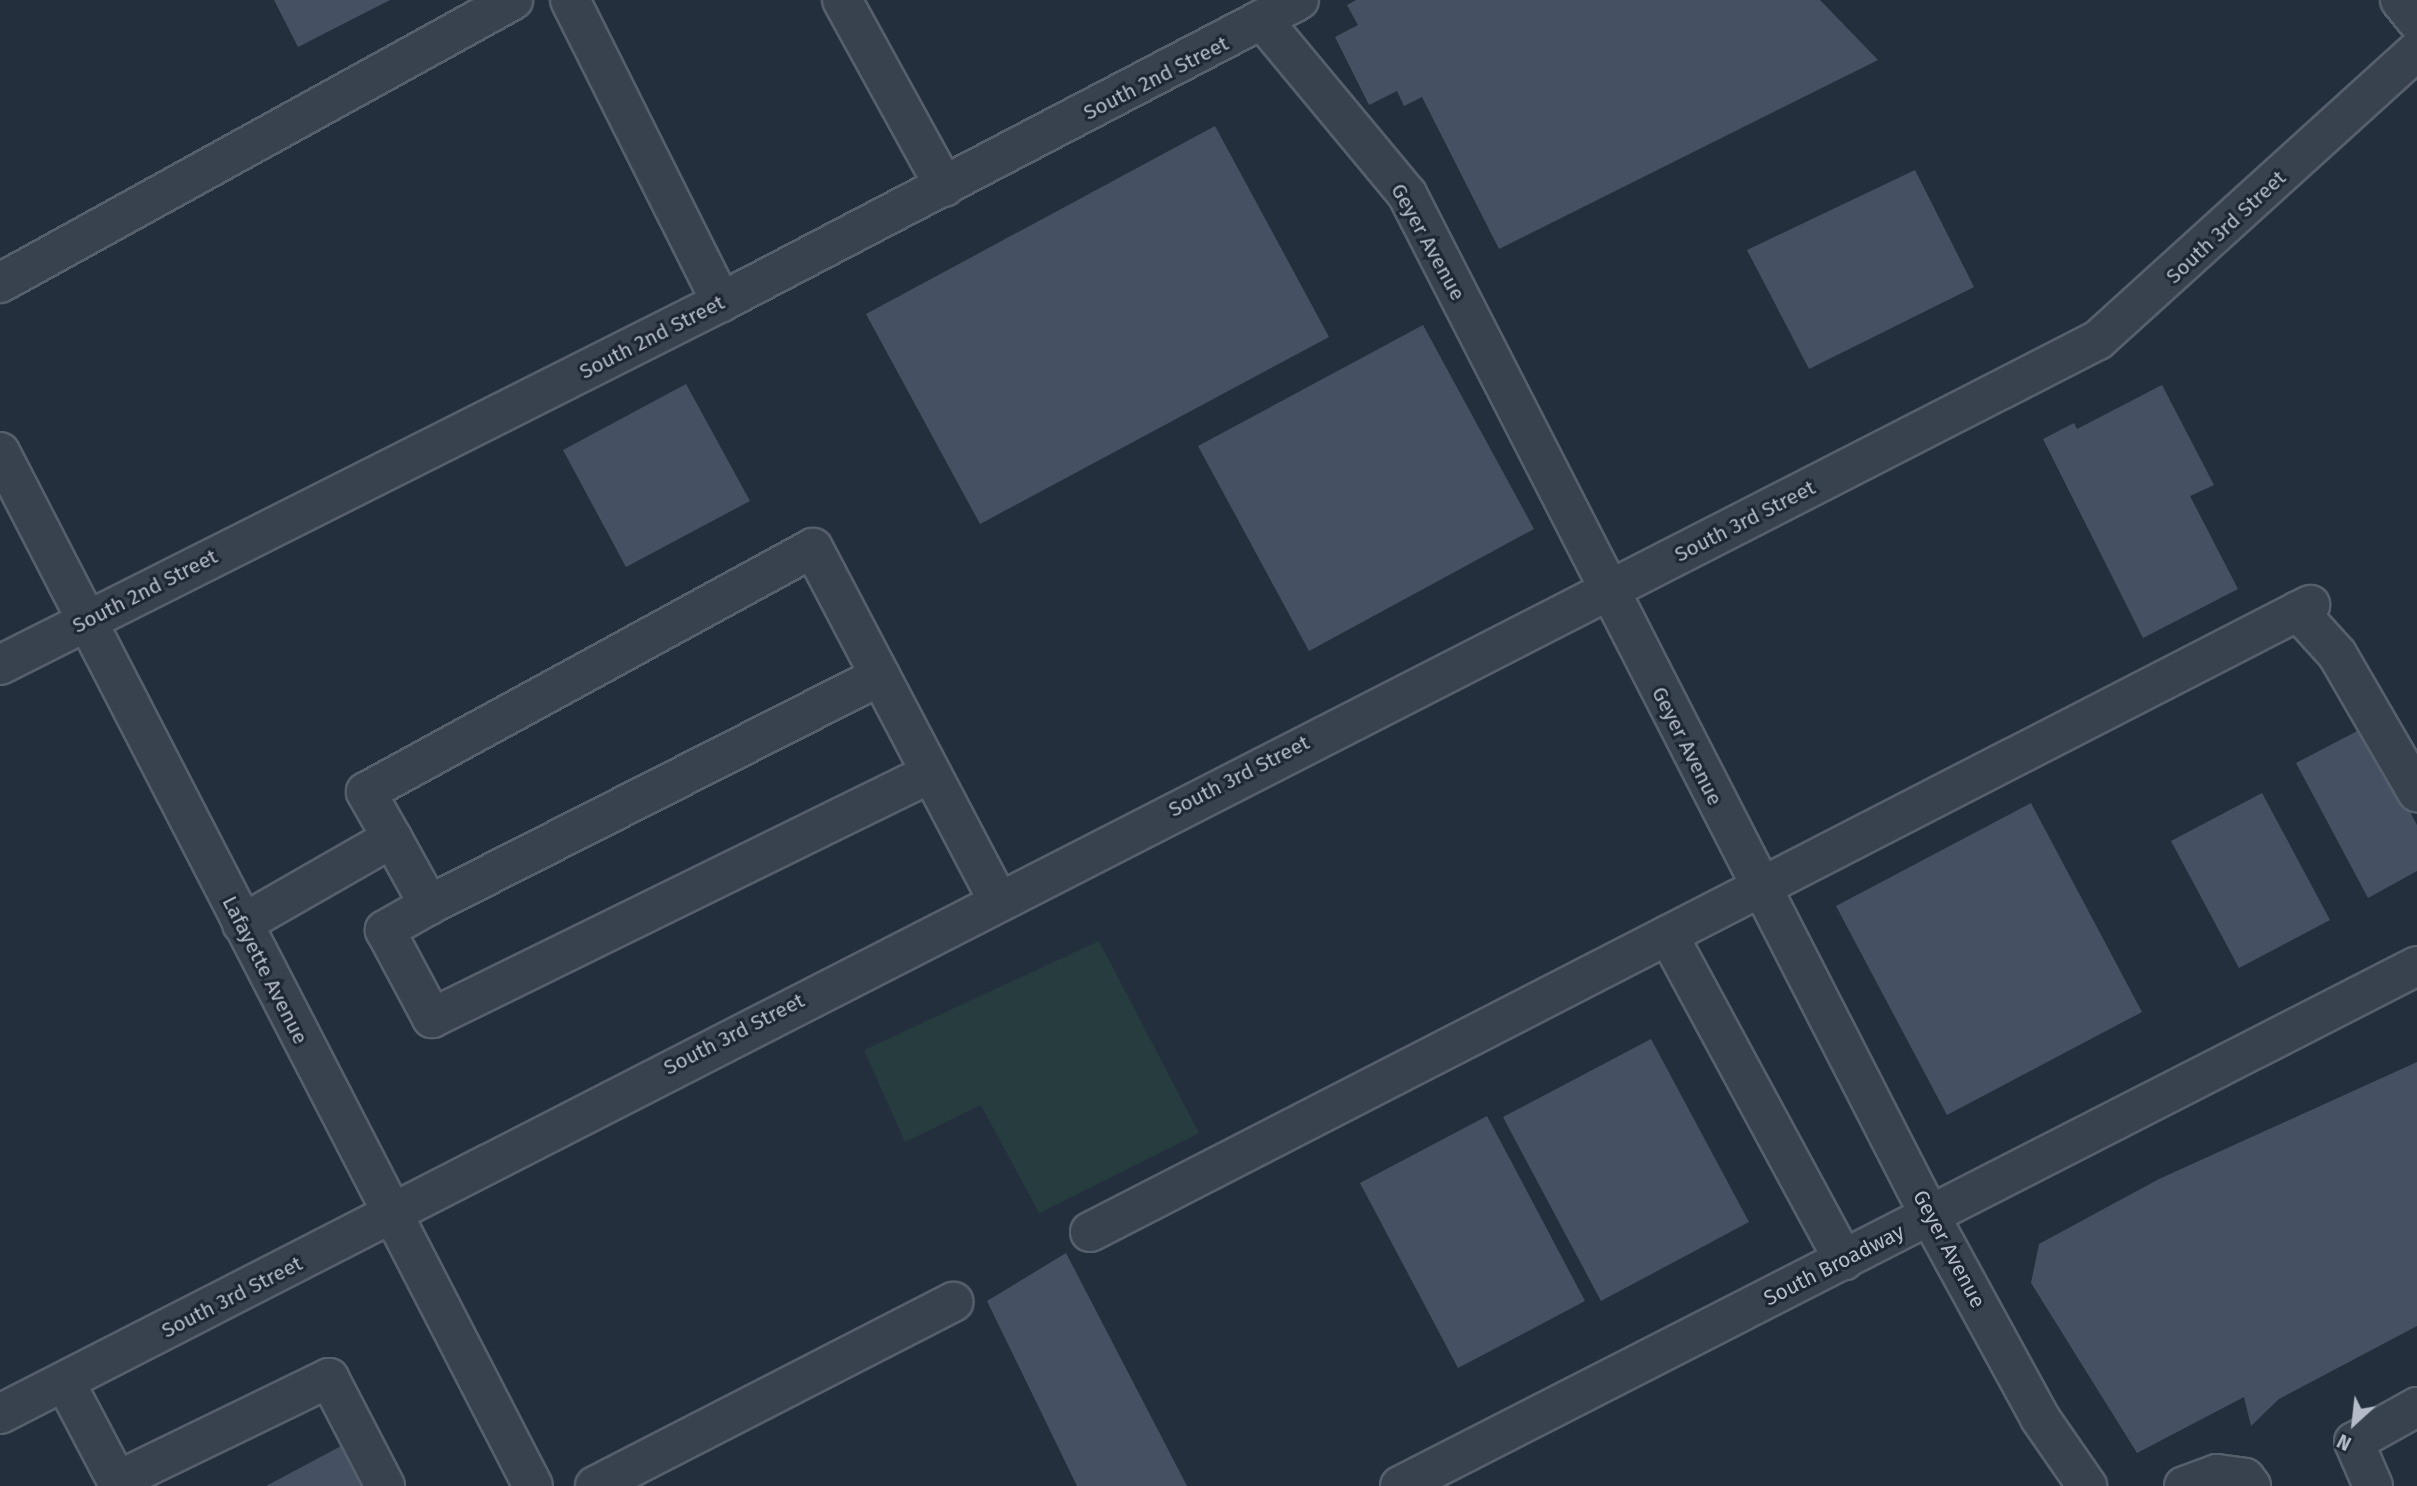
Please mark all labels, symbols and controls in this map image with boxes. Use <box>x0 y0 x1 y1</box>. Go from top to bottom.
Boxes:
street label: South 2nd Street <box>1079 31 1233 125</box>
street label: South 3rd Street <box>2161 165 2291 289</box>
street label: Geyer Avenue <box>1386 179 1470 305</box>
street label: South 2nd Street <box>575 290 729 384</box>
street label: South 3rd Street <box>1670 475 1820 567</box>
street label: South 2nd Street <box>68 544 222 638</box>
street label: Geyer Avenue <box>1646 683 1728 809</box>
street label: South 3rd Street <box>1164 730 1314 822</box>
street label: Lafayette Avenue <box>217 892 313 1048</box>
street label: South 3rd Street <box>659 988 809 1080</box>
street label: Geyer Avenue <box>1907 1186 1991 1312</box>
street label: South Broadway <box>1760 1219 1908 1311</box>
street label: South 3rd Street <box>157 1251 307 1343</box>
north arrow <box>2319 1388 2389 1458</box>
text: N <box>2333 1429 2355 1455</box>

